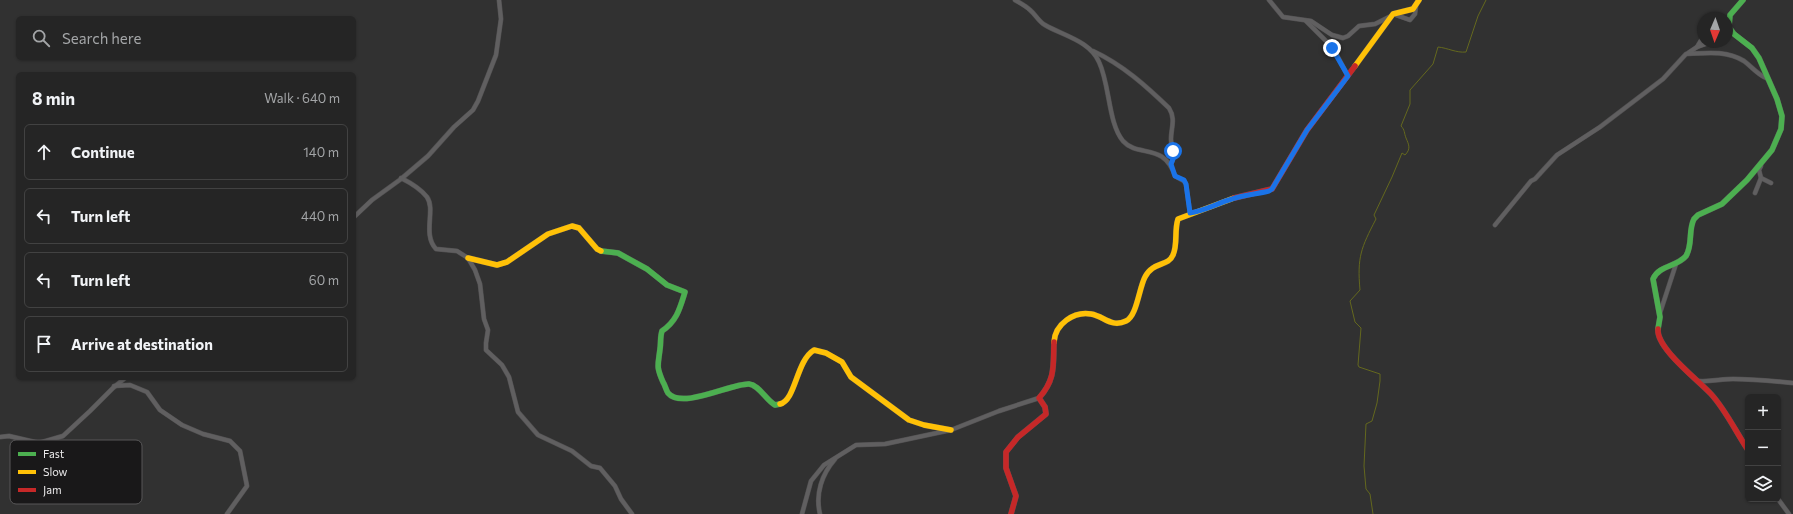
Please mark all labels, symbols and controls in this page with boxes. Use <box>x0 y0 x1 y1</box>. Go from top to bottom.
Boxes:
north arrow <box>1697 12 1733 48</box>
search box <box>16 16 356 60</box>
icon: search <box>30 27 52 49</box>
text: Search here <box>62 29 141 47</box>
route end <box>1323 39 1341 57</box>
text: 8 min <box>32 88 75 109</box>
text: Walk · 640 m <box>264 90 340 106</box>
icon: ahead <box>33 141 55 163</box>
route start <box>1164 142 1182 160</box>
text: Continue <box>71 143 135 161</box>
text: 140 m <box>303 144 339 160</box>
icon: left <box>33 205 55 227</box>
text: Turn left <box>71 207 130 225</box>
text: 440 m <box>301 208 339 224</box>
icon: left <box>33 269 55 291</box>
text: Turn left <box>71 271 130 289</box>
text: 60 m <box>309 272 339 288</box>
icon: arrive <box>33 333 55 355</box>
text: Arrive at destination <box>71 335 213 353</box>
map controls <box>1745 394 1781 502</box>
button: + <box>1745 394 1781 430</box>
button: − <box>1745 430 1781 466</box>
legend <box>10 440 142 504</box>
text: Fast <box>43 447 65 460</box>
text: Slow <box>43 465 68 478</box>
button: layers <box>1745 466 1781 502</box>
text: Jam <box>43 483 62 497</box>

